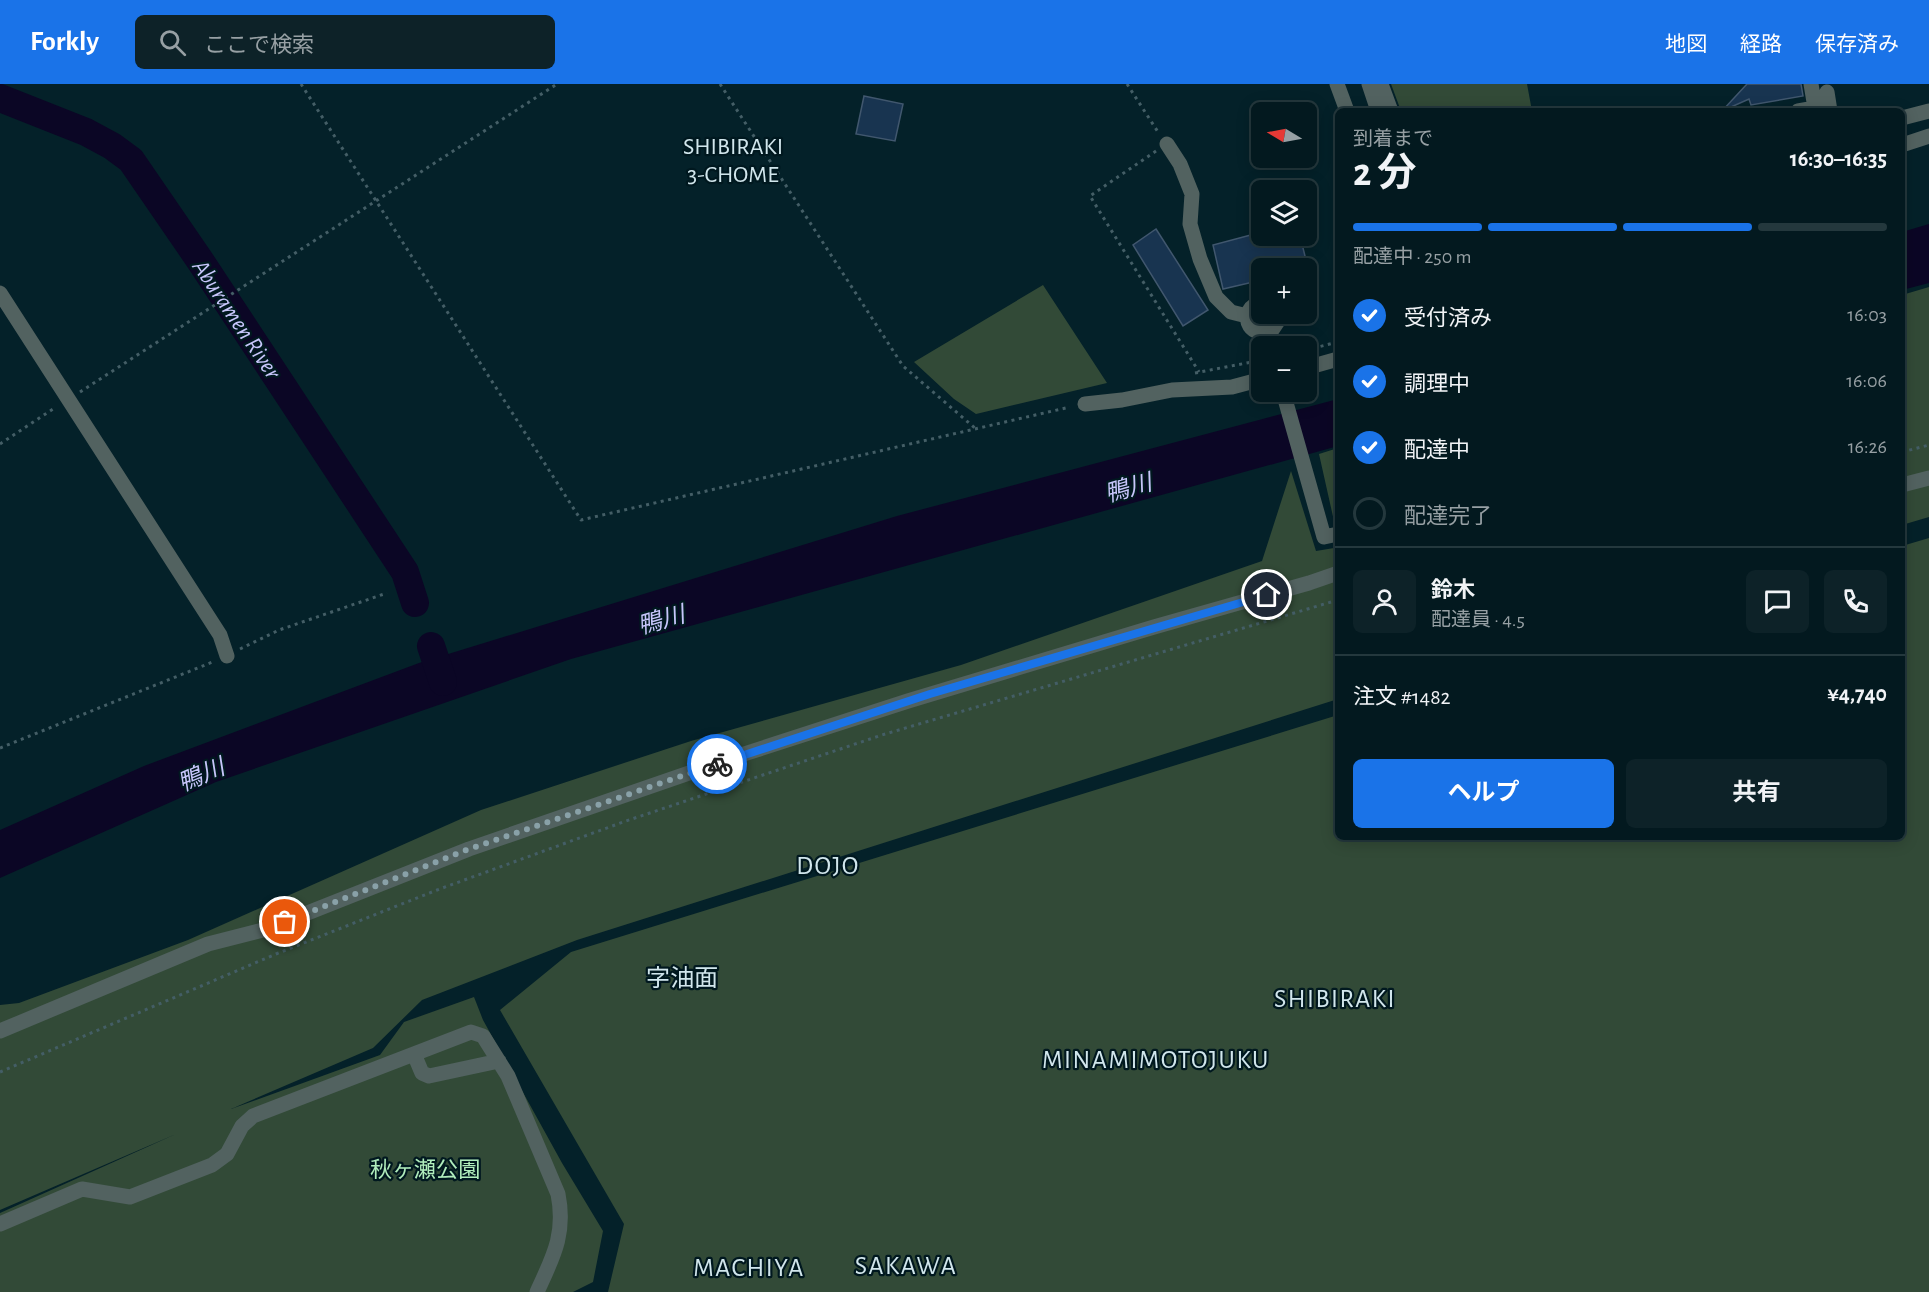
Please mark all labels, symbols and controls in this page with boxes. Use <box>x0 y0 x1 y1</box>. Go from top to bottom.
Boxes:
search box <box>135 15 555 69</box>
icon: search <box>156 26 189 59</box>
text: Forkly <box>30 28 99 56</box>
text: ここで検索 <box>204 34 314 56</box>
text: 地図 <box>1665 34 1707 55</box>
text: 経路 <box>1740 34 1782 55</box>
text: 保存済み <box>1815 34 1899 55</box>
north arrow <box>1251 102 1317 168</box>
map controls <box>1251 102 1317 402</box>
text: 到着まで <box>1353 129 1433 149</box>
district label: SHIBIRAKI 3-CHOME <box>683 135 783 187</box>
text: 16:30–16:35 <box>1790 148 1887 170</box>
text: 2 分 <box>1353 154 1416 193</box>
button: layers <box>1251 180 1317 246</box>
text: 配達中 · 250 m <box>1353 247 1472 267</box>
water label: Aburamen River <box>187 255 285 385</box>
button: + <box>1251 258 1317 324</box>
icon: check <box>1353 299 1386 332</box>
text: 16:03 <box>1847 305 1887 325</box>
text: 受付済み <box>1404 307 1492 329</box>
button: − <box>1251 336 1317 402</box>
icon: check <box>1353 365 1386 398</box>
text: 16:06 <box>1846 371 1887 391</box>
text: 調理中 <box>1404 373 1470 395</box>
icon: check <box>1353 431 1386 464</box>
text: 16:26 <box>1848 437 1887 457</box>
text: 配達中 <box>1404 439 1470 461</box>
water label: 鴨川 <box>1101 468 1158 507</box>
text: 配達完了 <box>1404 505 1492 527</box>
pin <box>1241 569 1292 620</box>
button: person <box>1353 570 1416 633</box>
button: chat <box>1746 570 1809 633</box>
button: phone <box>1824 570 1887 633</box>
icon: home <box>1250 578 1283 611</box>
text: 鈴木 <box>1431 579 1475 601</box>
water label: 鴨川 <box>634 600 691 639</box>
text: 配達員 · 4.5 <box>1431 610 1525 630</box>
text: ¥4,740 <box>1827 683 1887 705</box>
text: 注文 #1482 <box>1353 686 1451 708</box>
courier <box>687 734 747 794</box>
icon: bike <box>701 748 734 781</box>
water label: 鴨川 <box>174 752 231 796</box>
button: ヘルプ <box>1353 759 1614 828</box>
button: 共有 <box>1626 759 1887 828</box>
district label: DOJO <box>796 853 860 879</box>
pin <box>259 896 310 947</box>
icon: bag <box>268 905 301 938</box>
district label: 字油面 <box>646 965 718 991</box>
district label: SHIBIRAKI <box>1274 986 1396 1012</box>
district label: MINAMIMOTOJUKU <box>1042 1047 1270 1073</box>
park label: 秋ヶ瀬公園 <box>370 1158 480 1181</box>
district label: SAKAWA <box>855 1253 957 1279</box>
district label: MACHIYA <box>693 1255 805 1281</box>

